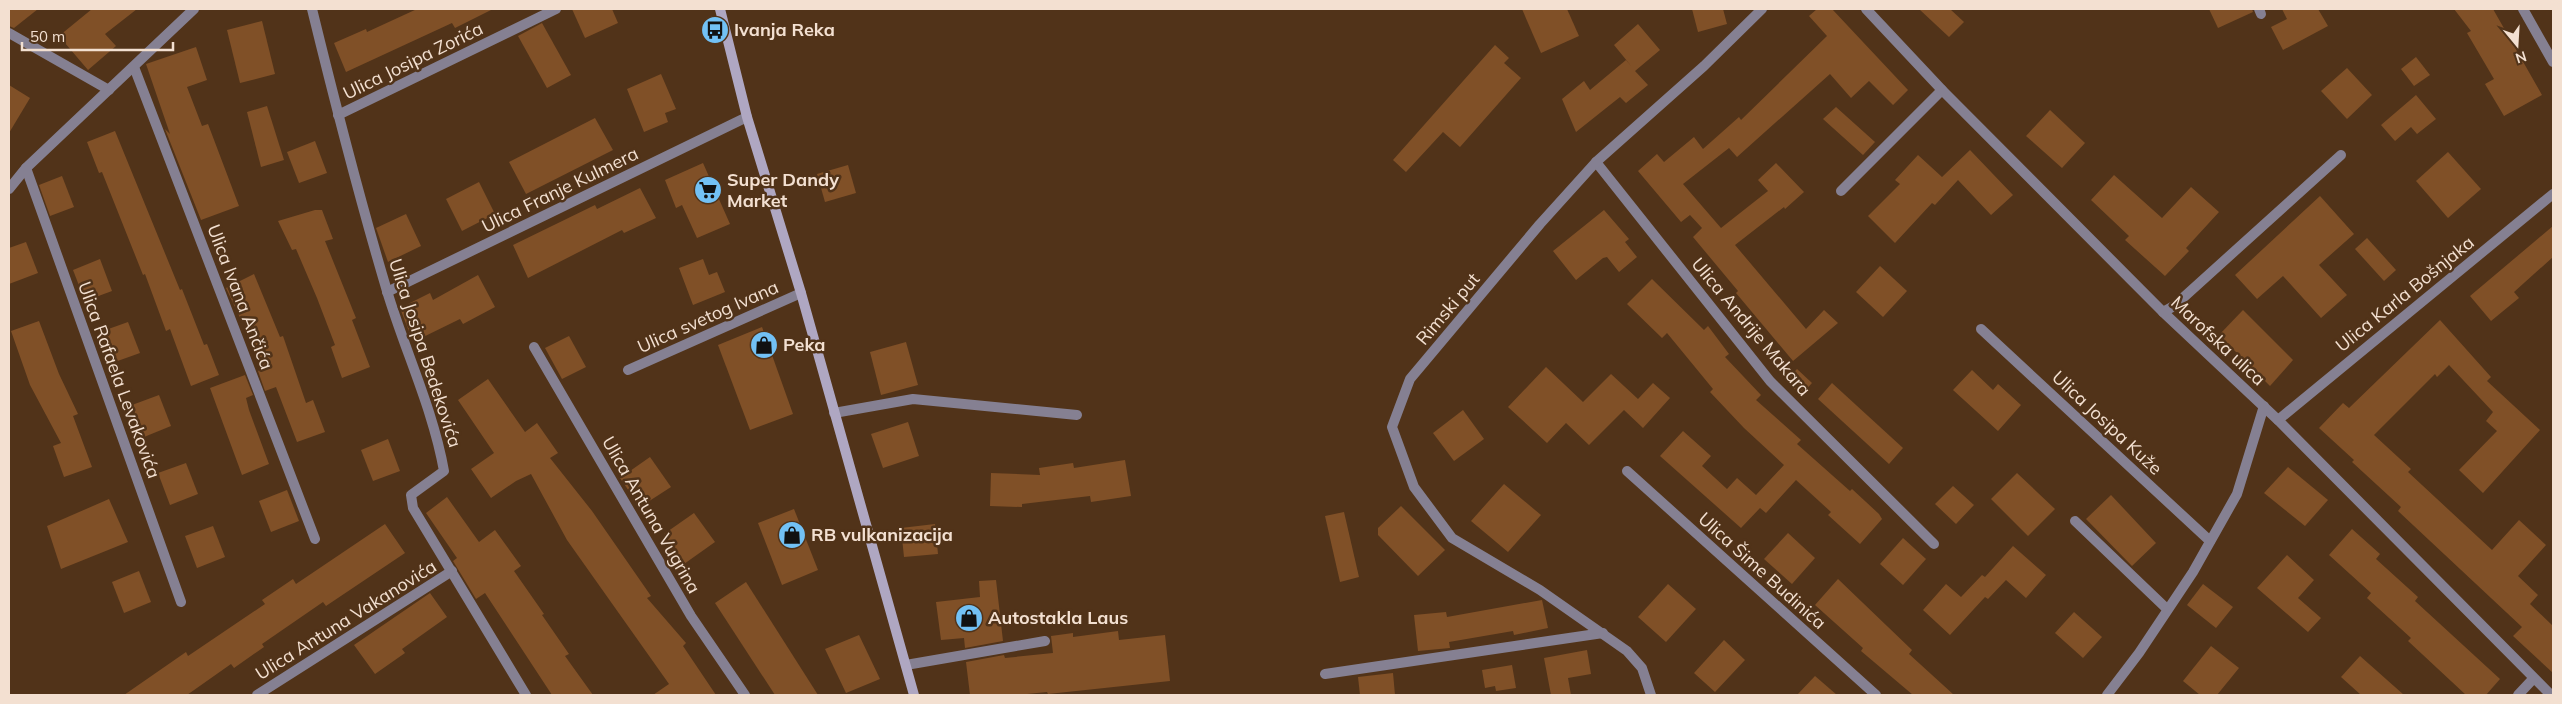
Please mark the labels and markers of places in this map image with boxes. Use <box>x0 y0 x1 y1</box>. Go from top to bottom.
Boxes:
bus stop icon: Ivanja Reka <box>700 15 730 45</box>
place label: Ivanja Reka <box>734 18 835 41</box>
place label: Super Dandy Market <box>727 168 839 212</box>
supermarket icon: Super Dandy Market <box>693 175 723 205</box>
shop icon: Peka <box>749 330 779 360</box>
place label: Peka <box>783 333 825 356</box>
shop icon: RB vulkanizacija <box>777 520 807 550</box>
place label: RB vulkanizacija <box>811 523 953 546</box>
shop icon: Autostakla Laus <box>954 603 984 633</box>
place label: Autostakla Laus <box>988 606 1128 629</box>

